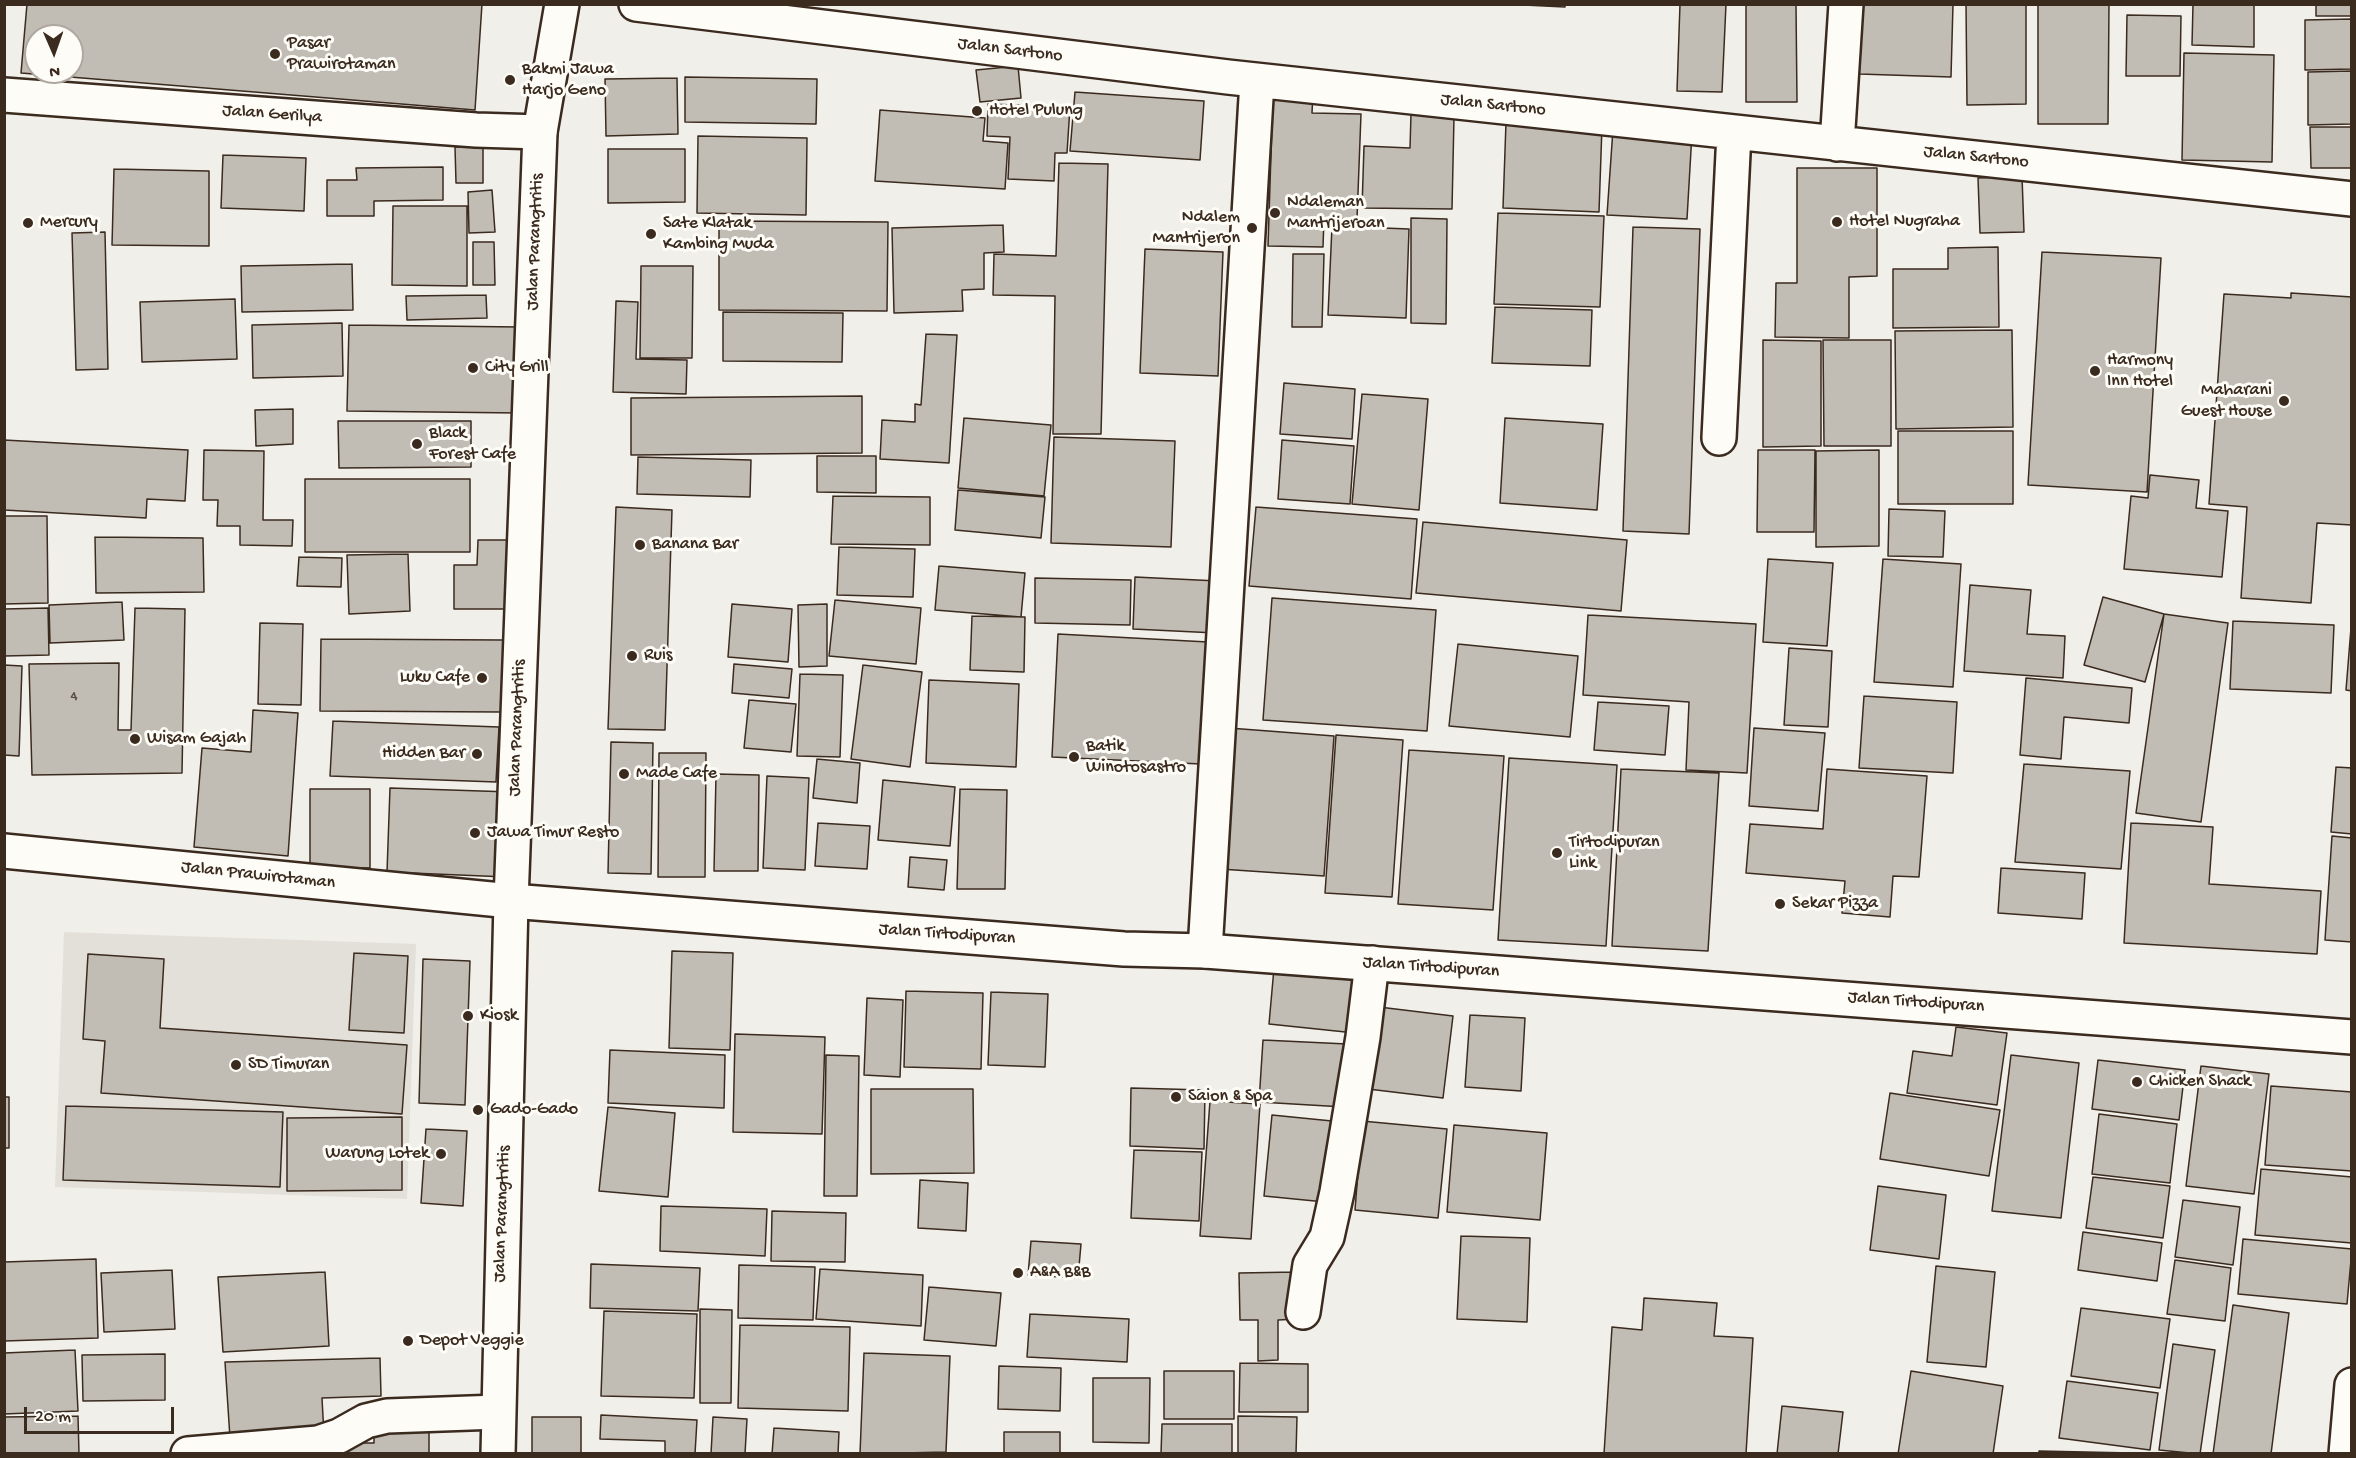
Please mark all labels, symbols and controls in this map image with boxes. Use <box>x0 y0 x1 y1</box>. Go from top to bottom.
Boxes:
north arrow <box>24 24 84 84</box>
place label: Pasar Prawirotaman <box>287 33 396 76</box>
street label: Jalan Sartono <box>956 34 1064 68</box>
marker: Pasar Prawirotaman <box>268 47 282 61</box>
place label: Bakmi Jawa Harjo Geno <box>522 59 614 101</box>
text: N <box>49 61 60 80</box>
marker: Bakmi Jawa Harjo Geno <box>503 73 517 87</box>
street label: Jalan Sartono <box>1439 90 1547 122</box>
place label: Hotel Pulung <box>989 100 1083 122</box>
street label: Jalan Gerilya <box>221 101 323 129</box>
marker: Hotel Pulung <box>970 104 984 118</box>
street label: Jalan Sartono <box>1922 142 2030 174</box>
street label: Jalan Parangtritis <box>523 173 549 311</box>
place label: Ndaleman Mantrijeroan <box>1287 192 1384 234</box>
marker: Ndaleman Mantrijeroan <box>1268 206 1282 220</box>
place label: Ndalem Mantrijeron <box>1153 207 1240 250</box>
place label: Hotel Nugraha <box>1849 211 1960 233</box>
place label: Mercury <box>40 212 98 234</box>
place label: Sate Klatak Kambing Muda <box>663 213 774 256</box>
marker: Hotel Nugraha <box>1830 215 1844 229</box>
marker: Mercury <box>21 216 35 230</box>
marker: Ndalem Mantrijeron <box>1245 221 1259 235</box>
marker: Sate Klatak Kambing Muda <box>644 227 658 241</box>
place label: Harmony Inn Hotel <box>2107 350 2173 392</box>
place label: City Grill <box>485 357 549 379</box>
marker: City Grill <box>466 361 480 375</box>
marker: Harmony Inn Hotel <box>2088 364 2102 378</box>
place label: Maharani Guest House <box>2181 380 2272 422</box>
marker: Maharani Guest House <box>2277 394 2291 408</box>
place label: Black Forest Cafe <box>429 423 516 466</box>
marker: Black Forest Cafe <box>410 437 424 451</box>
place label: Banana Bar <box>652 534 738 556</box>
marker: Banana Bar <box>633 538 647 552</box>
place label: Ruis <box>644 645 672 667</box>
marker: Ruis <box>625 649 639 663</box>
street label: Jalan Parangtritis <box>505 659 531 797</box>
place label: Luku Cafe <box>400 667 470 689</box>
marker: Luku Cafe <box>475 671 489 685</box>
house number: 4 <box>70 688 78 706</box>
place label: Wisam Gajah <box>147 728 246 750</box>
marker: Wisam Gajah <box>128 732 142 746</box>
place label: Batik Winotosastro <box>1086 736 1186 778</box>
place label: Hidden Bar <box>382 743 465 765</box>
marker: Hidden Bar <box>470 747 484 761</box>
marker: Batik Winotosastro <box>1067 750 1081 764</box>
place label: Made Cafe <box>636 763 717 785</box>
marker: Made Cafe <box>617 767 631 781</box>
place label: Jawa Timur Resto <box>487 822 619 844</box>
marker: Jawa Timur Resto <box>468 826 482 840</box>
place label: Tirtodipuran Link <box>1569 832 1660 874</box>
marker: Tirtodipuran Link <box>1550 846 1564 860</box>
street label: Jalan Prawirotaman <box>180 857 336 895</box>
place label: Sekar Pizza <box>1792 893 1878 915</box>
marker: Sekar Pizza <box>1773 897 1787 911</box>
street label: Jalan Tirtodipuran <box>878 919 1016 951</box>
street label: Jalan Tirtodipuran <box>1362 952 1500 984</box>
street label: Jalan Tirtodipuran <box>1847 987 1985 1019</box>
place label: Kiosk <box>480 1005 518 1027</box>
marker: Kiosk <box>461 1009 475 1023</box>
place label: SD Timuran <box>248 1054 329 1076</box>
marker: SD Timuran <box>229 1058 243 1072</box>
place label: Chicken Shack <box>2149 1071 2251 1093</box>
marker: Chicken Shack <box>2130 1075 2144 1089</box>
place label: Saion & Spa <box>1188 1086 1272 1108</box>
marker: Saion & Spa <box>1169 1090 1183 1104</box>
place label: Gado-Gado <box>490 1099 578 1121</box>
marker: Gado-Gado <box>471 1103 485 1117</box>
place label: Warung Lotek <box>325 1143 429 1165</box>
street label: Jalan Parangtritis <box>490 1145 516 1283</box>
marker: Warung Lotek <box>434 1147 448 1161</box>
place label: A&A B&B <box>1030 1262 1090 1284</box>
marker: A&A B&B <box>1011 1266 1025 1280</box>
place label: Depot Veggie <box>420 1330 524 1352</box>
marker: Depot Veggie <box>401 1334 415 1348</box>
scale bar <box>27 1395 177 1433</box>
text: 20 m <box>35 1407 71 1428</box>

